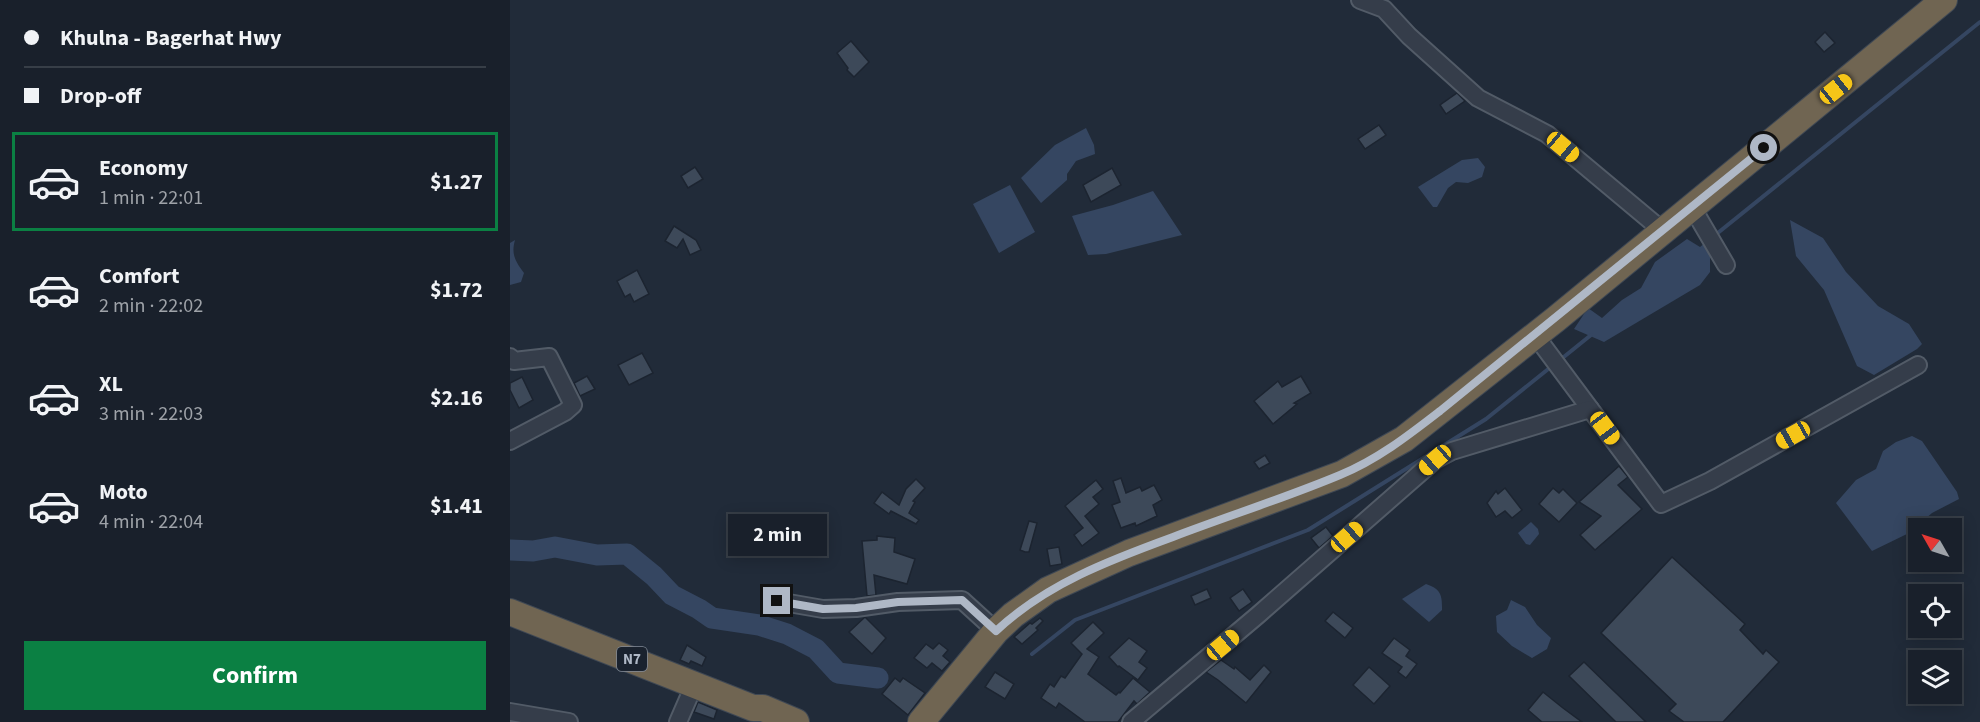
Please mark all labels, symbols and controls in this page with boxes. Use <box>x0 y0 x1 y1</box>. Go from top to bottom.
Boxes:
text: Khulna - Bagerhat Hwy <box>60 22 282 54</box>
car <box>1816 71 1856 107</box>
text: Drop-off <box>60 80 141 112</box>
car <box>1543 129 1583 165</box>
route start <box>1750 134 1777 161</box>
text: Economy <box>99 152 188 184</box>
icon: car <box>27 155 81 209</box>
text: $1.27 <box>430 166 483 198</box>
text: 1 min · 22:01 <box>99 184 203 212</box>
text: Comfort <box>99 260 180 292</box>
icon: car <box>27 263 81 317</box>
text: $1.72 <box>430 274 483 306</box>
text: 2 min · 22:02 <box>99 292 203 320</box>
text: XL <box>99 368 123 400</box>
icon: car <box>27 371 81 425</box>
text: $2.16 <box>430 382 483 414</box>
text: 3 min · 22:03 <box>99 400 203 428</box>
car <box>1587 408 1623 448</box>
car <box>1773 418 1813 452</box>
car <box>1416 441 1454 479</box>
text: Moto <box>99 476 148 508</box>
icon: car <box>27 479 81 533</box>
text: $1.41 <box>430 490 483 522</box>
text: 4 min · 22:04 <box>99 508 203 536</box>
callout: 2 min <box>728 514 826 556</box>
car <box>1328 518 1366 556</box>
north arrow <box>1908 518 1962 572</box>
map controls <box>1908 518 1962 704</box>
text: 2 min <box>753 521 802 549</box>
button: locate <box>1908 584 1962 638</box>
route end <box>763 587 790 614</box>
car <box>1203 627 1243 663</box>
button: Confirm <box>24 641 486 710</box>
road number: N7 <box>617 647 647 671</box>
button: layers <box>1908 650 1962 704</box>

